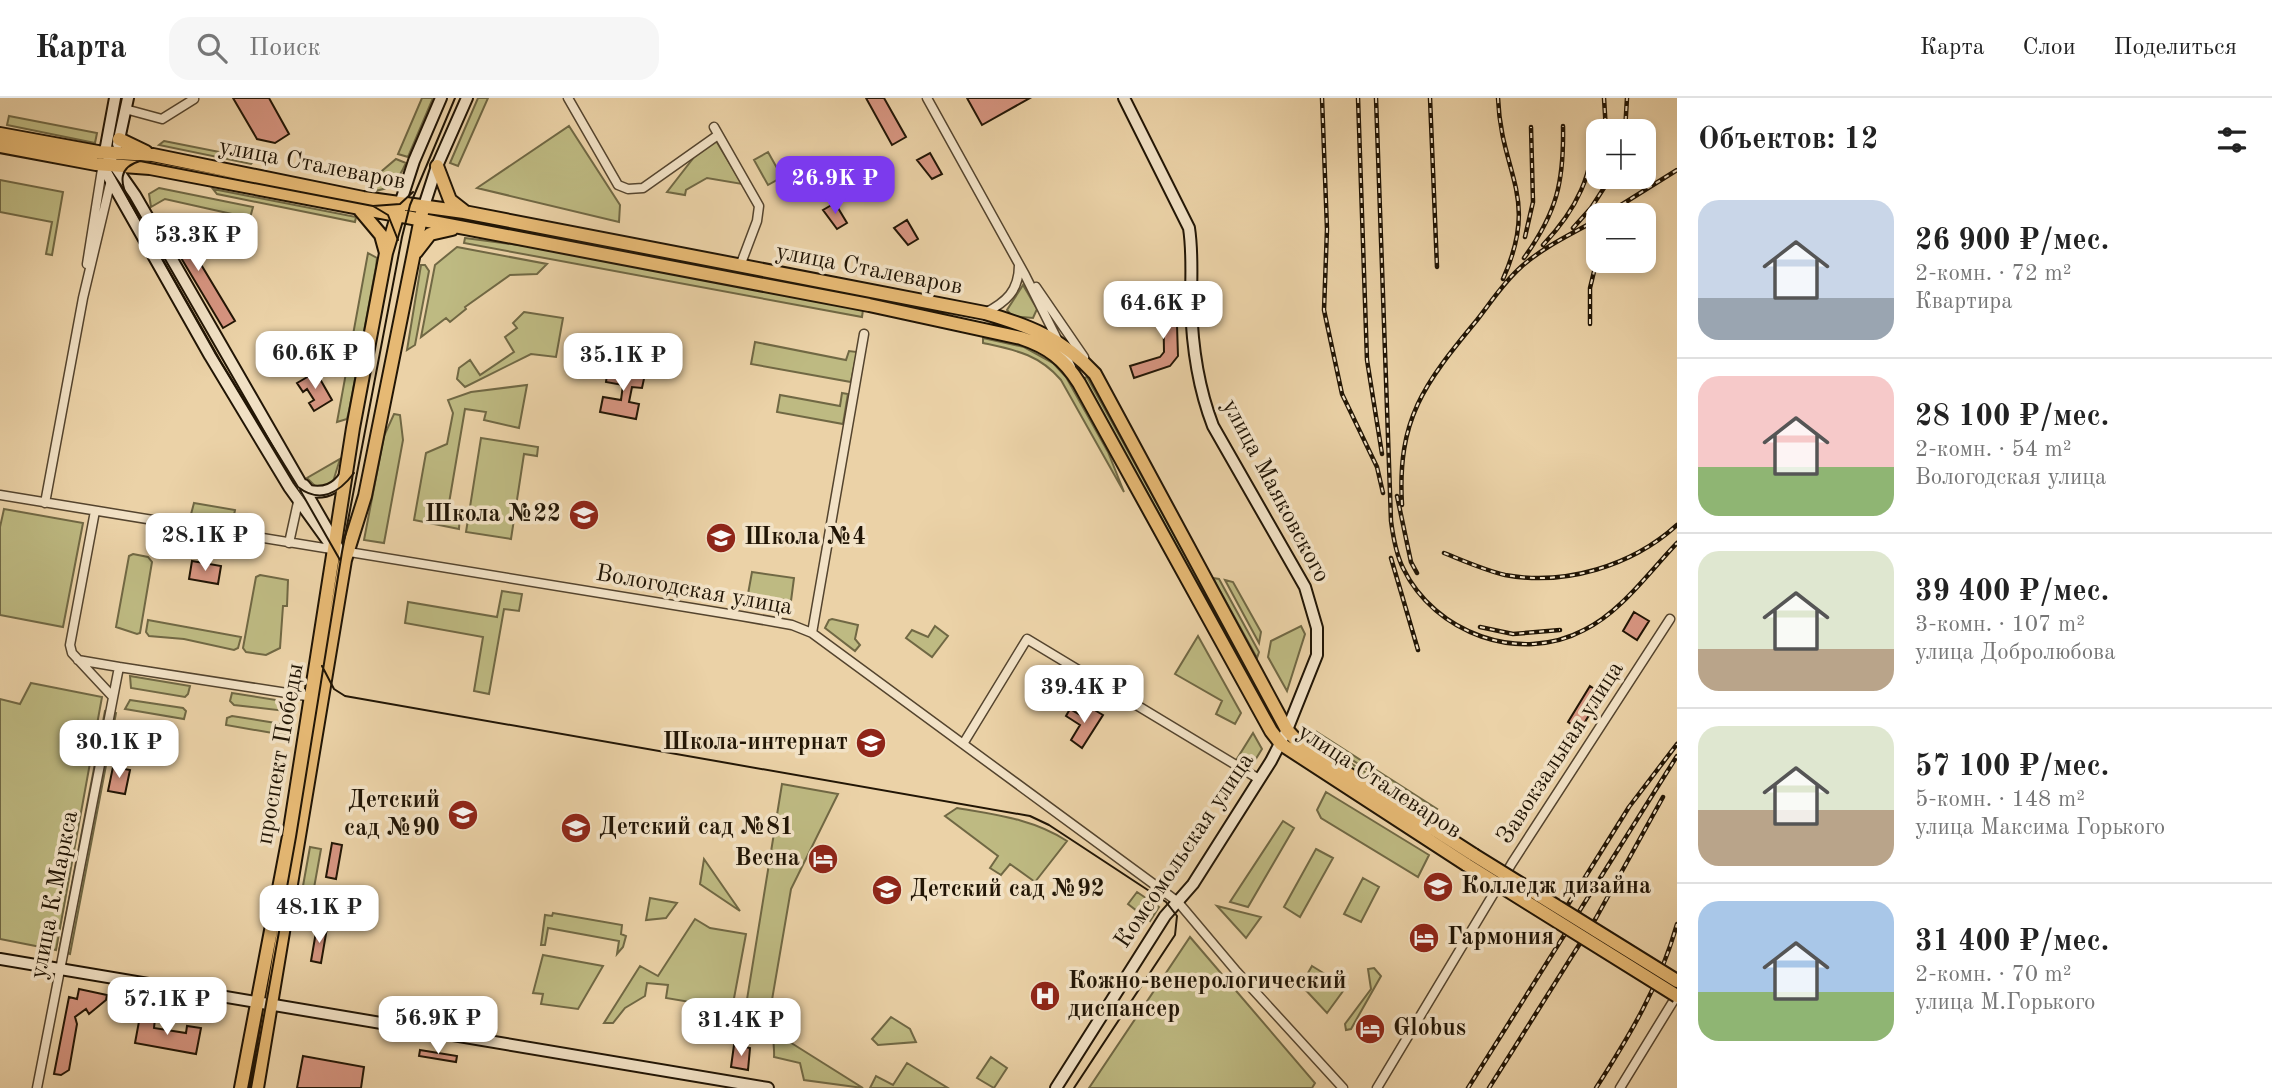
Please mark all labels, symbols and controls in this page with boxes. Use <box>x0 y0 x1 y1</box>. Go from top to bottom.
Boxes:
search box <box>169 17 659 80</box>
icon: search <box>193 29 231 67</box>
text: Карта <box>35 32 127 65</box>
text: Поиск <box>249 35 321 61</box>
text: Карта <box>1920 36 1985 60</box>
text: Слои <box>2023 36 2076 60</box>
text: Поделиться <box>2114 36 2237 60</box>
map controls <box>1586 119 1656 273</box>
button: + <box>1586 119 1656 189</box>
icon: filters <box>2213 121 2251 159</box>
text: Объектов: 12 <box>1698 125 1878 155</box>
street label: улица Сталеваров <box>217 135 407 195</box>
pin: 26.9K ₽ <box>770 156 900 216</box>
text: 26.9K ₽ <box>792 167 878 190</box>
button: − <box>1586 203 1656 273</box>
pin: 53.3K ₽ <box>133 214 263 273</box>
text: 53.3K ₽ <box>155 224 241 247</box>
text: 26 900 ₽/мес. <box>1915 226 2109 256</box>
icon: home <box>1754 228 1838 312</box>
street label: улица Сталеваров <box>774 240 964 300</box>
text: 2-комн. · 72 m² <box>1915 262 2072 285</box>
pin: 64.6K ₽ <box>1098 282 1228 341</box>
text: Квартира <box>1915 290 2013 313</box>
text: 64.6K ₽ <box>1120 292 1206 315</box>
pin: 60.6K ₽ <box>250 331 380 391</box>
pin: 35.1K ₽ <box>558 334 688 393</box>
text: 60.6K ₽ <box>272 342 358 365</box>
text: 35.1K ₽ <box>580 344 666 367</box>
street label: улица Маяковского <box>1217 395 1333 587</box>
text: 28 100 ₽/мес. <box>1915 402 2109 432</box>
icon: home <box>1754 404 1838 488</box>
text: 2-комн. · 54 m² <box>1915 438 2072 461</box>
text: Вологодская улица <box>1915 466 2106 489</box>
school or university icon: Школа №22 <box>567 498 601 532</box>
place label: Школа №22 <box>425 503 561 527</box>
pin: 28.1K ₽ <box>140 514 270 573</box>
school or university icon: Школа №4 <box>704 521 738 555</box>
text: 28.1K ₽ <box>162 524 248 547</box>
place label: Школа №4 <box>744 526 866 550</box>
street label: Вологодская улица <box>594 562 795 620</box>
text: 39 400 ₽/мес. <box>1915 577 2109 607</box>
icon: home <box>1754 579 1838 663</box>
text: 3-комн. · 107 m² <box>1915 613 2085 636</box>
text: улица Добролюбова <box>1915 641 2116 664</box>
street label: Завокзальная улица <box>1493 657 1629 849</box>
street label: проспект Победы <box>253 662 309 846</box>
pin: 39.4K ₽ <box>1019 666 1149 725</box>
text: 39.4K ₽ <box>1041 676 1127 699</box>
pin: 30.1K ₽ <box>54 720 184 780</box>
street label: улица Сталеваров <box>1293 720 1465 844</box>
school or university icon: Школа-интернат <box>854 726 888 760</box>
text: 30.1K ₽ <box>76 731 162 754</box>
place label: Школа-интернат <box>662 731 848 755</box>
street label: Комсомольская улица <box>1111 749 1259 953</box>
text: 57 100 ₽/мес. <box>1915 752 2109 782</box>
icon: home <box>1754 754 1838 838</box>
text: 5-комн. · 148 m² <box>1915 788 2085 811</box>
place label: Детский сад №90 <box>344 789 440 841</box>
school or university icon: Детский сад №90 <box>446 798 480 832</box>
street label: улица К.Маркса <box>27 809 83 981</box>
school or university icon: Детский сад №81 <box>559 811 593 845</box>
place label: Детский сад №81 <box>599 816 794 840</box>
text: улица Максима Горького <box>1915 816 2165 839</box>
hotel icon: Весна <box>806 842 840 876</box>
place label: Весна <box>735 847 800 871</box>
school or university icon: Колледж дизайна <box>1421 870 1455 904</box>
school or university icon: Детский сад №92 <box>870 873 904 907</box>
place label: Колледж дизайна <box>1461 875 1651 899</box>
place label: Детский сад №92 <box>910 878 1105 902</box>
pin: 48.1K ₽ <box>254 886 384 945</box>
text: 48.1K ₽ <box>276 896 362 919</box>
hotel icon: Гармония <box>1407 921 1441 955</box>
place label: Гармония <box>1447 926 1554 950</box>
text: 31 400 ₽/мес. <box>1915 927 2109 957</box>
icon: home <box>1754 929 1838 1013</box>
text: 2-комн. · 70 m² <box>1915 963 2072 986</box>
place label: Кожно-венерологический диспансер <box>1068 970 1346 1022</box>
pin: 57.1K ₽ <box>102 978 232 1037</box>
hospital icon: Кожно-венерологический диспансер <box>1028 979 1062 1013</box>
text: 57.1K ₽ <box>124 988 210 1011</box>
text: улица М.Горького <box>1915 991 2095 1014</box>
pin: 56.9K ₽ <box>373 996 503 1056</box>
pin: 31.4K ₽ <box>676 998 806 1058</box>
text: 56.9K ₽ <box>395 1007 481 1030</box>
text: 31.4K ₽ <box>698 1009 784 1032</box>
hotel icon: Globus <box>1353 1012 1387 1046</box>
place label: Globus <box>1393 1017 1466 1041</box>

